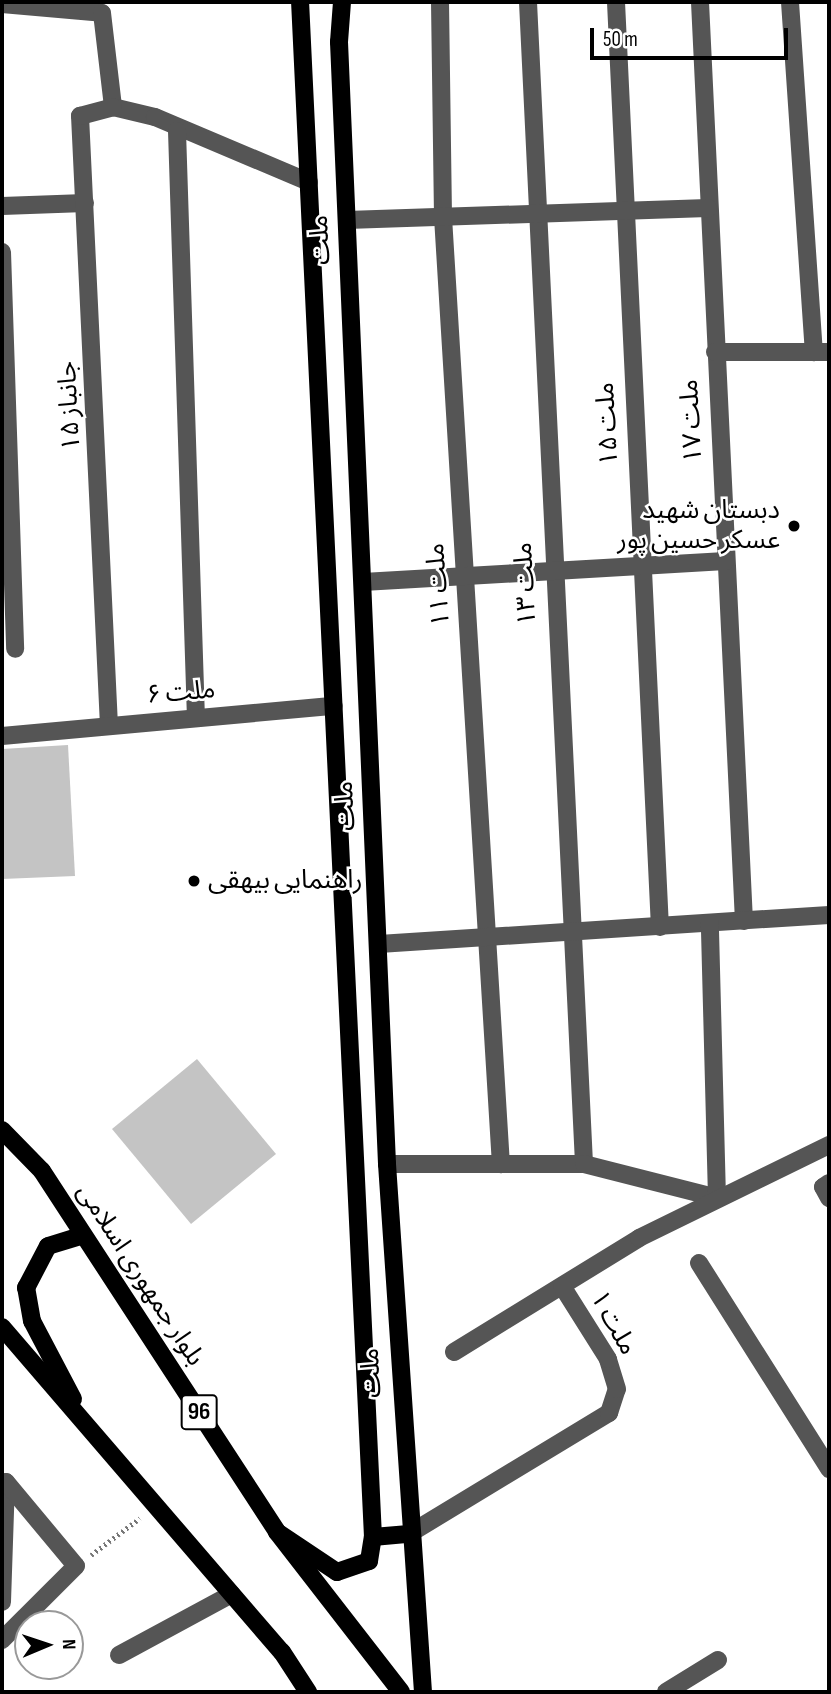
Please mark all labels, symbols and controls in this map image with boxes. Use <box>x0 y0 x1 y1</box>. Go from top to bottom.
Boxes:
scale bar <box>593 14 791 58</box>
text: 50 m <box>603 27 638 52</box>
street label: ملت <box>304 214 338 266</box>
street label: جانباز ۱۵ <box>52 360 88 452</box>
street label: ملت ۱۷ <box>674 378 710 464</box>
street label: ملت ۱۵ <box>590 381 626 467</box>
place label: دبستان شهید عسکر حسین پور <box>617 495 780 556</box>
marker: دبستان شهید عسکر حسین پور <box>786 518 802 534</box>
street label: ملت ۱۳ <box>508 541 544 627</box>
street label: ملت ۱۱ <box>421 542 457 628</box>
street label: ملت ۶ <box>145 674 217 712</box>
street label: ملت <box>329 780 363 832</box>
place label: راهنمایی بیهقی <box>208 865 362 897</box>
marker: راهنمایی بیهقی <box>186 873 202 889</box>
street label: بلوار جمهوری اسلامی <box>69 1178 211 1372</box>
street label: ملت ۱ <box>583 1285 643 1361</box>
street label: ملت <box>355 1347 389 1399</box>
road number: 96 <box>180 1392 218 1432</box>
north arrow <box>14 1610 84 1680</box>
text: N <box>57 1639 80 1650</box>

